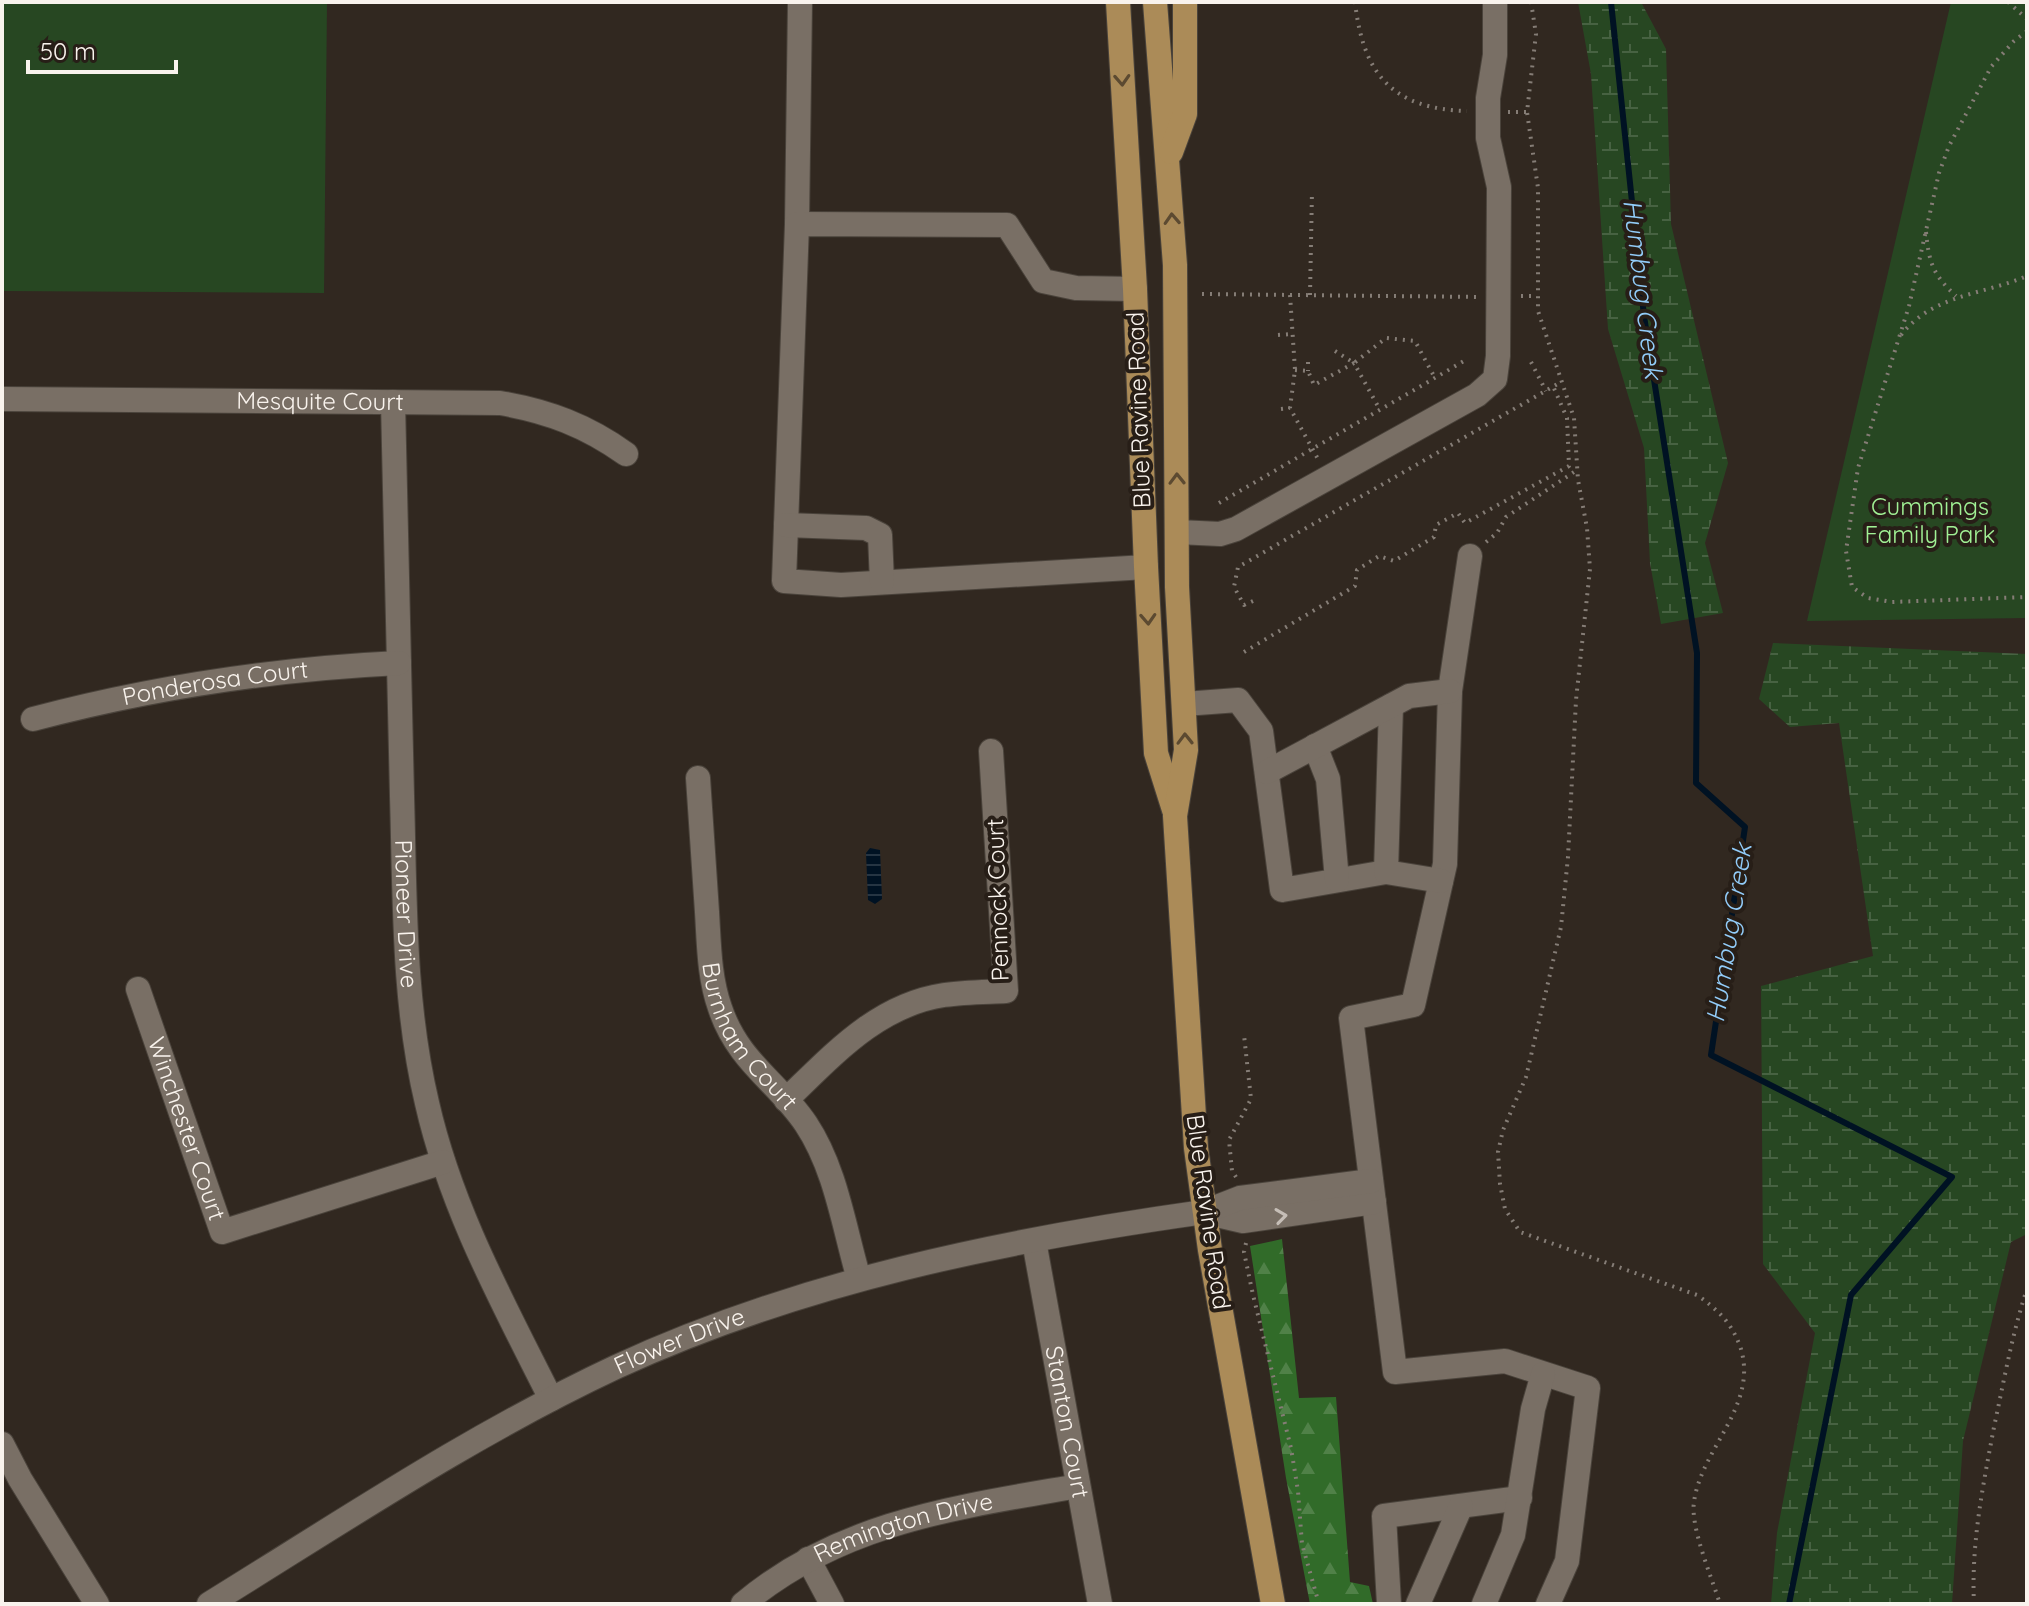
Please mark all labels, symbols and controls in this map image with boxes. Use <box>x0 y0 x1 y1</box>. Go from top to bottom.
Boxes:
scale bar <box>28 24 176 74</box>
text: 50 m <box>40 36 96 66</box>
one-way arrow <box>1113 74 1130 87</box>
water label: Humbug Creek <box>1616 197 1671 383</box>
one-way arrow <box>1164 212 1181 225</box>
street label: Blue Ravine Road <box>1120 311 1156 509</box>
street label: Mesquite Court <box>236 385 404 416</box>
one-way arrow <box>1168 472 1186 485</box>
park label: Cummings Family Park <box>1865 491 1995 549</box>
one-way arrow <box>1140 613 1157 626</box>
street label: Ponderosa Court <box>120 654 309 711</box>
one-way arrow <box>1176 732 1194 745</box>
street label: Pennock Court <box>979 818 1015 982</box>
street label: Pioneer Drive <box>389 839 425 989</box>
water label: Humbug Creek <box>1698 839 1759 1025</box>
street label: Burnham Court <box>696 960 805 1116</box>
street label: Winchester Court <box>142 1033 233 1224</box>
street label: Blue Ravine Road <box>1180 1112 1238 1311</box>
one-way arrow <box>1274 1208 1288 1225</box>
street label: Flower Drive <box>609 1300 749 1380</box>
street label: Stanton Court <box>1039 1343 1096 1500</box>
street label: Remington Drive <box>808 1485 995 1569</box>

